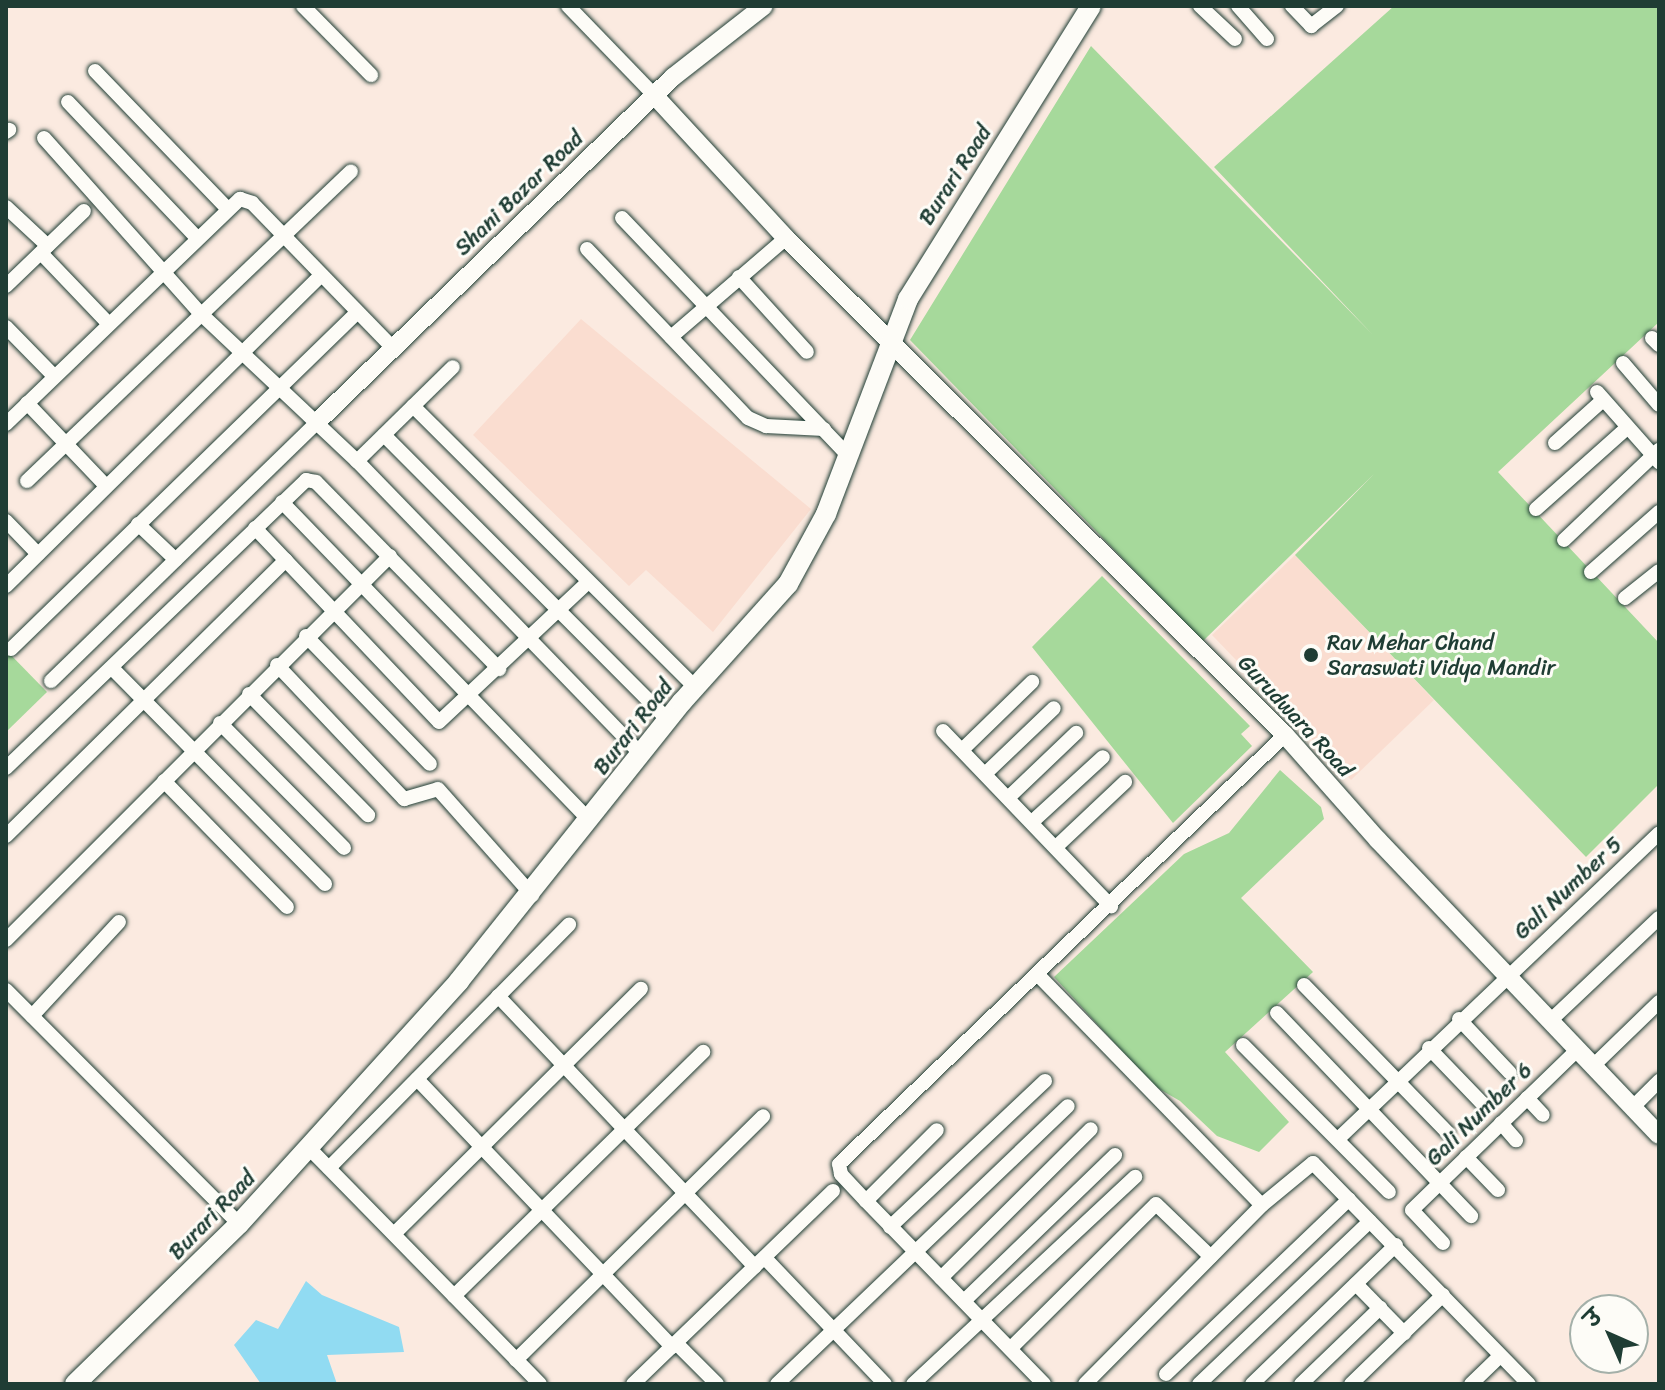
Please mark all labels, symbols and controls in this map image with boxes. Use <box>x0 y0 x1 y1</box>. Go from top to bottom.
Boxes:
street label: Burari Road <box>913 120 997 230</box>
street label: Shani Bazar Road <box>449 125 589 261</box>
place label: Rav Mehar Chand Saraswati Vidya Mandir <box>1327 629 1556 680</box>
marker: Rav Mehar Chand Saraswati Vidya Mandir <box>1302 646 1320 664</box>
street label: Gurudwara Road <box>1233 650 1359 782</box>
street label: Burari Road <box>588 674 678 780</box>
street label: Gali Number 5 <box>1509 831 1627 945</box>
street label: Gali Number 6 <box>1421 1057 1537 1171</box>
street label: Burari Road <box>163 1165 261 1265</box>
north arrow <box>1569 1294 1649 1374</box>
text: उ <box>1574 1299 1612 1337</box>

